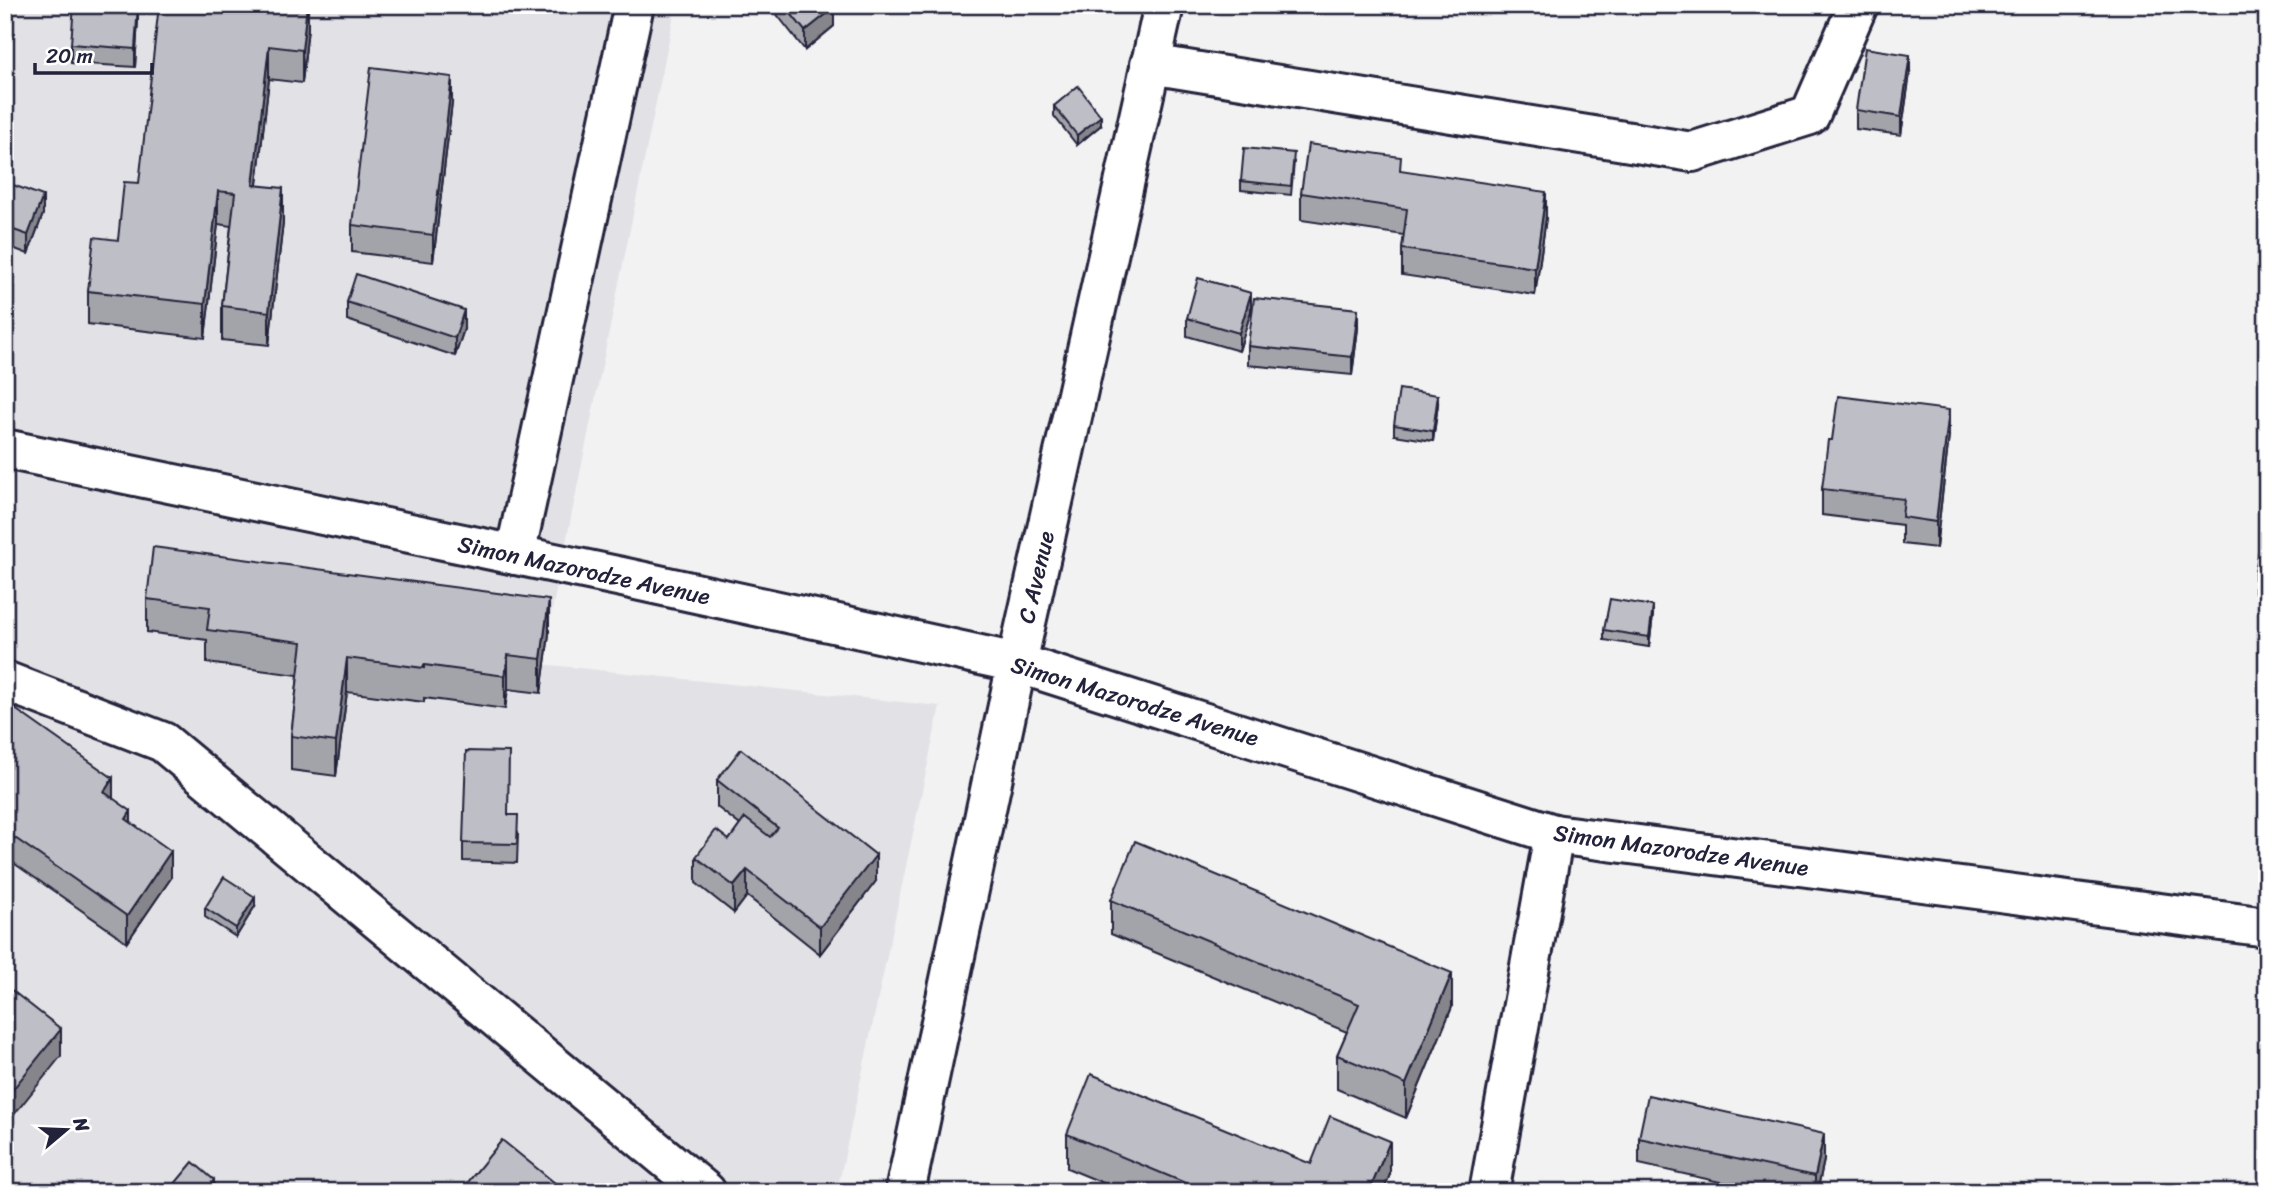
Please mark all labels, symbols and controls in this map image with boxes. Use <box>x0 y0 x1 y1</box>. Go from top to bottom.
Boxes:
scale bar <box>35 32 152 76</box>
text: 20 m <box>46 37 93 75</box>
street label: Simon Mazorodze Avenue <box>454 524 714 617</box>
street label: C Avenue <box>1006 527 1067 627</box>
street label: Simon Mazorodze Avenue <box>1006 644 1264 759</box>
street label: Simon Mazorodze Avenue <box>1551 812 1811 889</box>
north arrow <box>32 1096 102 1166</box>
text: N <box>64 1112 100 1137</box>

